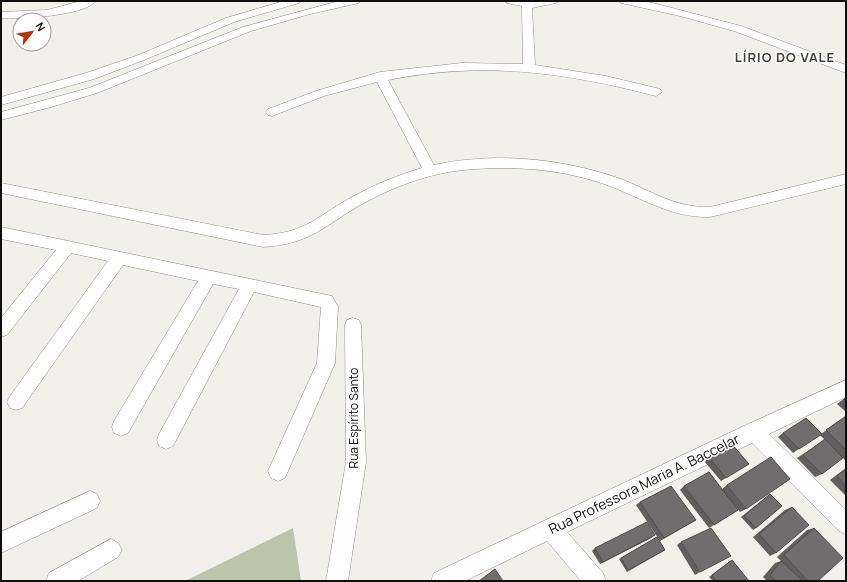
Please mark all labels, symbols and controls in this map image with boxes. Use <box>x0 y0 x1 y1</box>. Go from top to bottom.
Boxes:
north arrow <box>12 12 52 52</box>
text: N <box>33 19 50 34</box>
district label: LÍRIO DO VALE <box>735 48 835 66</box>
street label: Rua Espírito Santo <box>345 368 362 468</box>
street label: Rua Professora Maria A. Baccelar <box>545 429 742 538</box>

